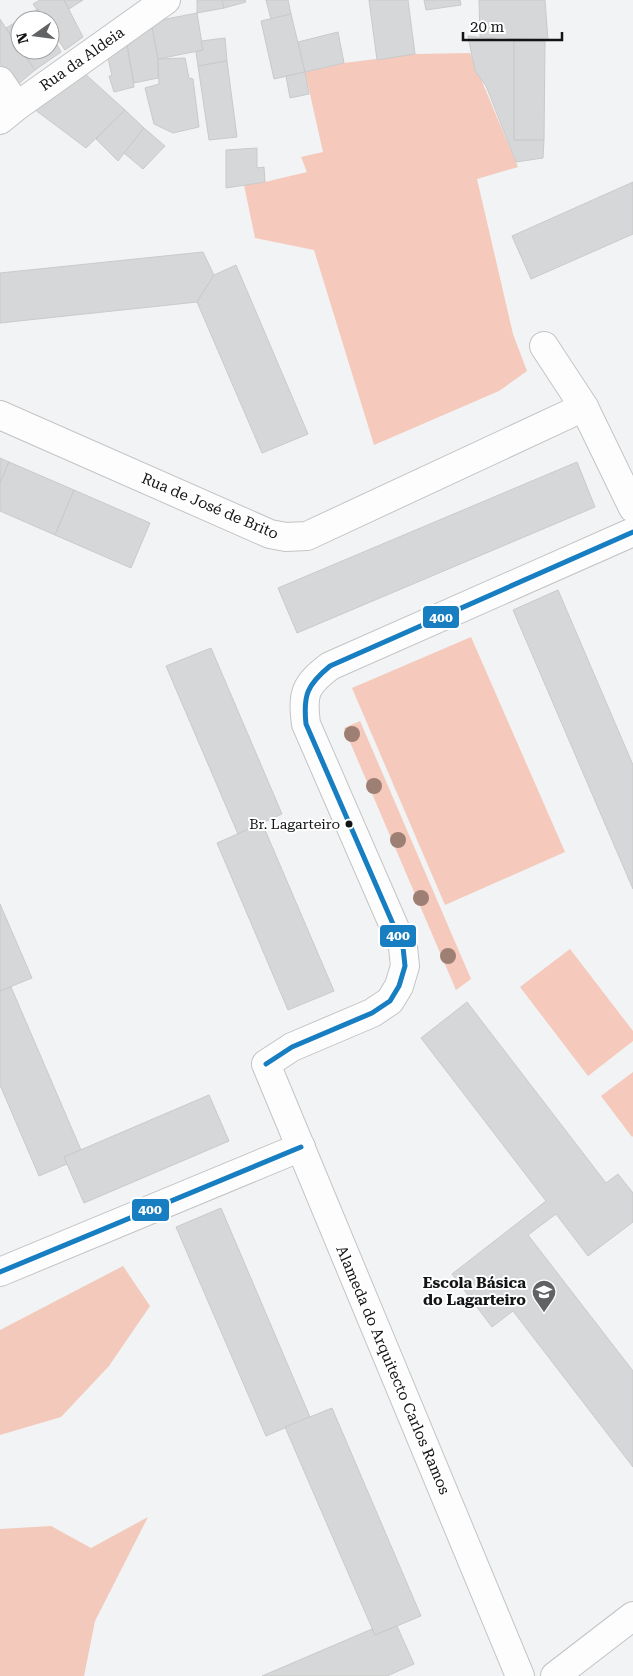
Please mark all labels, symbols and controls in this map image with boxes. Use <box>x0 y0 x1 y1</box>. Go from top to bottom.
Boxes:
north arrow <box>10 10 60 60</box>
scale bar <box>463 10 562 42</box>
text: 20 m <box>470 18 505 36</box>
street label: Rua da Aldeia <box>36 23 128 95</box>
text: N <box>13 31 31 45</box>
street label: Rua de José de Brito <box>139 469 281 543</box>
line badge: 400 <box>422 605 460 629</box>
text: 400 <box>429 609 453 625</box>
place label: Br. Lagarteiro <box>249 816 340 832</box>
marker: Br. Lagarteiro <box>344 819 354 829</box>
line badge: 400 <box>379 924 417 948</box>
text: 400 <box>386 927 410 943</box>
line badge: 400 <box>131 1198 170 1222</box>
text: 400 <box>138 1201 162 1217</box>
street label: Alameda do Arquitecto Carlos Ramos <box>332 1243 454 1497</box>
place label: Escola Básica do Lagarteiro <box>423 1274 526 1309</box>
school or university icon: Escola Básica do Lagarteiro <box>531 1279 557 1313</box>

